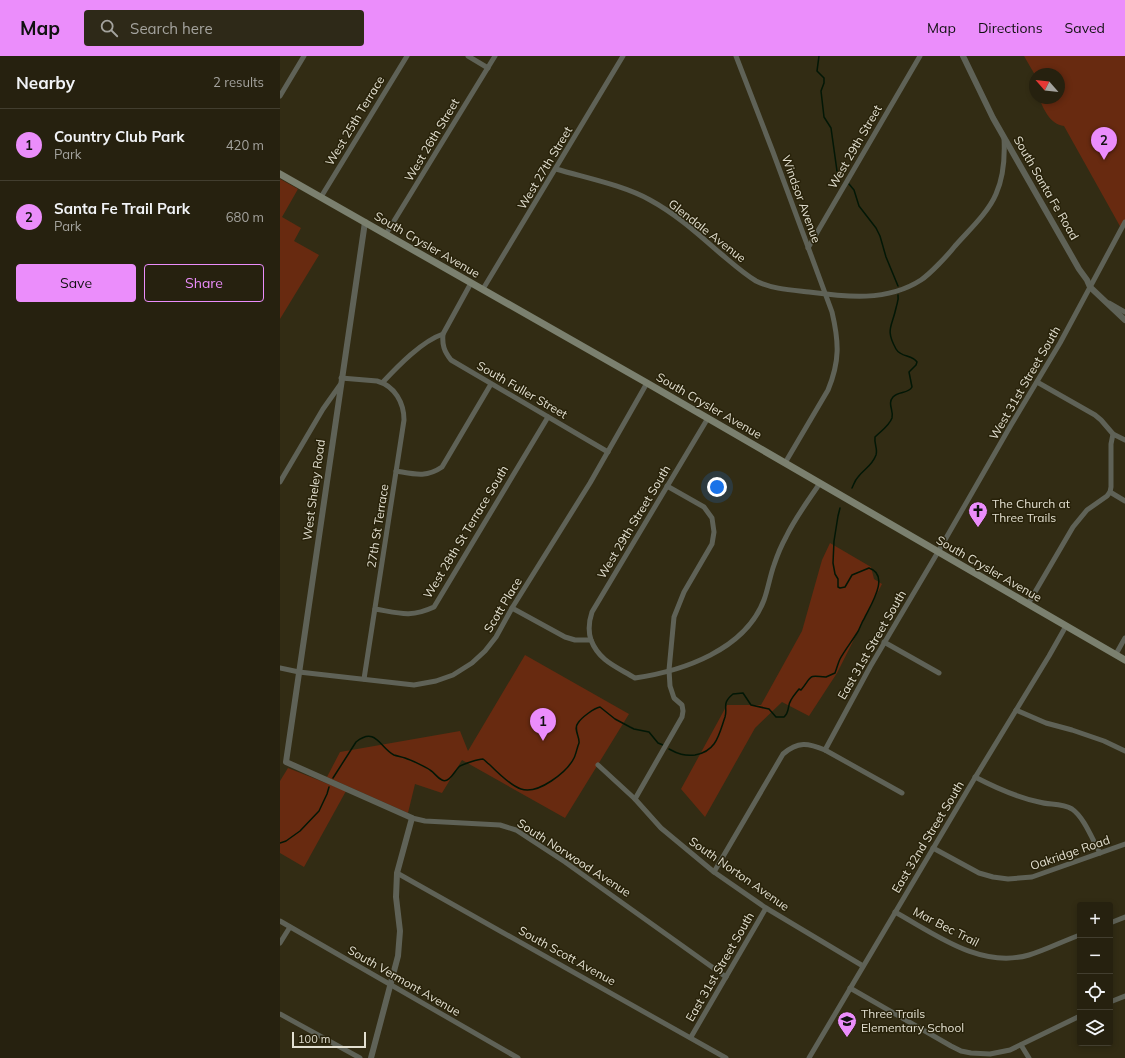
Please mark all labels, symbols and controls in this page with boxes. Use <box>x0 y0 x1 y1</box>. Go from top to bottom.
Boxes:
search box <box>84 10 364 46</box>
text: Map <box>20 16 60 40</box>
icon: search <box>98 17 120 39</box>
text: Search here <box>130 19 213 38</box>
text: Map <box>927 19 956 37</box>
text: Directions <box>978 19 1043 37</box>
text: Saved <box>1065 19 1105 37</box>
north arrow <box>1029 68 1065 104</box>
text: Nearby <box>16 72 75 93</box>
street label: West 25th Terrace <box>322 73 387 168</box>
text: 2 results <box>213 74 264 90</box>
street label: West 26th Street <box>401 95 462 184</box>
street label: West 29th Street <box>824 102 885 191</box>
street label: West 27th Street <box>514 123 575 212</box>
text: Country Club Park <box>54 127 185 146</box>
pin: 2 <box>1091 127 1117 160</box>
street label: South Santa Fe Road <box>1011 133 1082 242</box>
text: 1 <box>25 137 33 153</box>
text: 420 m <box>226 137 264 153</box>
text: Park <box>54 146 81 162</box>
street label: Windsor Avenue <box>779 153 824 245</box>
street label: Glendale Avenue <box>666 196 749 265</box>
text: Santa Fe Trail Park <box>54 199 190 218</box>
street label: South Crysler Avenue <box>372 208 483 281</box>
text: 2 <box>25 209 33 225</box>
text: 680 m <box>226 209 264 225</box>
text: Park <box>54 218 81 234</box>
button: Save <box>16 264 136 302</box>
button: Share <box>144 264 264 302</box>
street label: West 31st Street South <box>986 323 1063 442</box>
street label: South Fuller Street <box>474 358 570 422</box>
street label: South Crysler Avenue <box>654 369 765 442</box>
street label: West Sheley Road <box>299 439 328 541</box>
street label: West 28th St Terrace South <box>420 462 511 601</box>
street label: West 29th Street South <box>594 462 673 581</box>
your location <box>707 477 727 497</box>
street label: 27th St Terrace <box>363 483 392 569</box>
place label: The Church at Three Trails <box>992 496 1070 525</box>
church icon: The Church at Three Trails <box>967 500 989 528</box>
street label: South Crysler Avenue <box>934 532 1045 605</box>
street label: Scott Place <box>480 574 525 635</box>
street label: East 31st Street South <box>834 587 909 702</box>
pin: 1 <box>530 708 556 741</box>
street label: East 32nd Street South <box>888 778 967 895</box>
street label: South Norwood Avenue <box>515 815 634 900</box>
street label: Oakridge Road <box>1028 832 1112 873</box>
street label: South Norton Avenue <box>686 833 792 914</box>
map controls <box>1077 902 1113 1046</box>
button: + <box>1077 902 1113 938</box>
street label: Mar Bec Trail <box>911 903 982 950</box>
street label: East 31st Street South <box>682 909 757 1024</box>
street label: South Scott Avenue <box>516 923 618 989</box>
button: − <box>1077 938 1113 974</box>
street label: South Vermont Avenue <box>345 942 463 1019</box>
button: locate <box>1077 974 1113 1010</box>
place label: Three Trails Elementary School <box>861 1006 964 1035</box>
school or university icon: Three Trails Elementary School <box>836 1010 858 1038</box>
button: layers <box>1077 1010 1113 1046</box>
scale bar <box>292 1030 366 1049</box>
text: 100 m <box>298 1032 330 1046</box>

